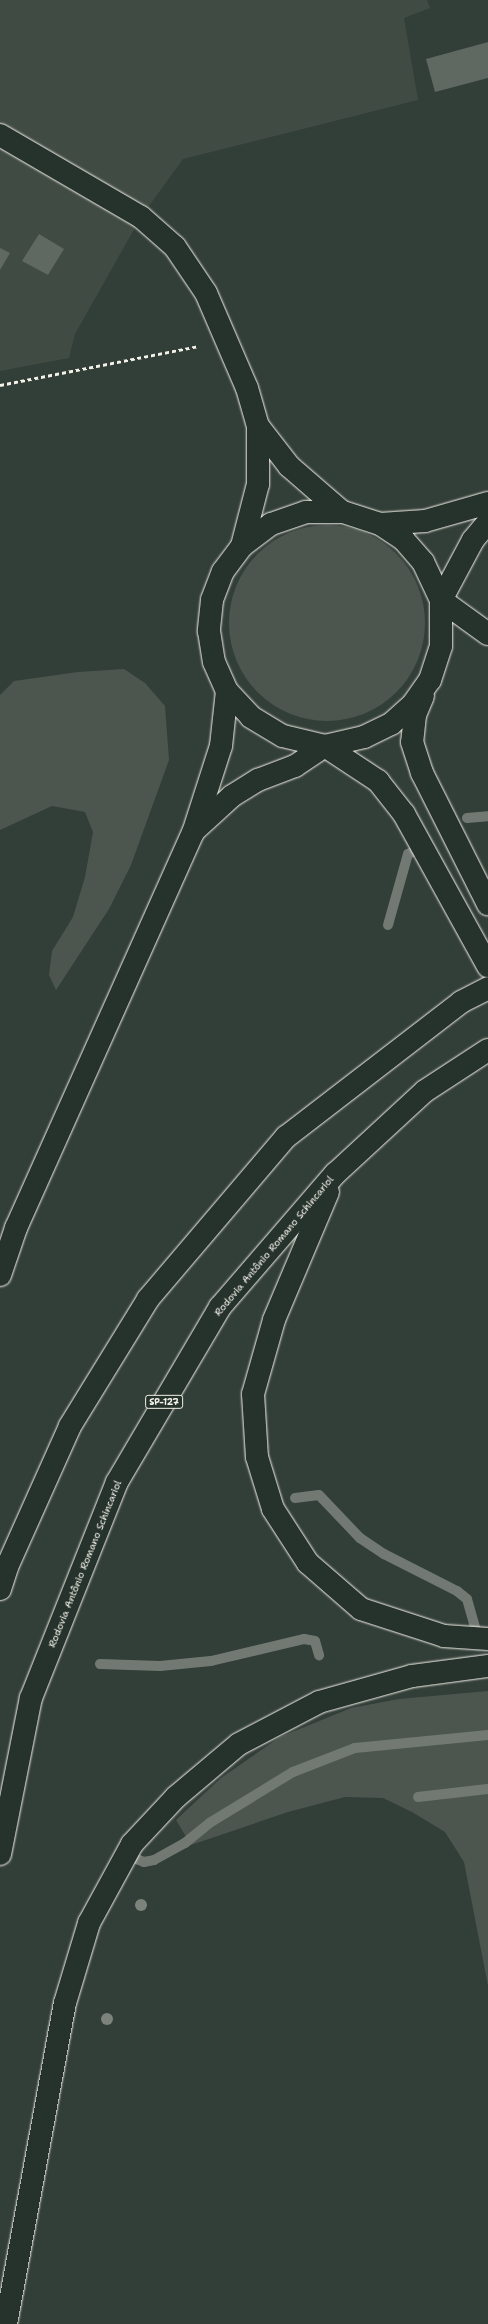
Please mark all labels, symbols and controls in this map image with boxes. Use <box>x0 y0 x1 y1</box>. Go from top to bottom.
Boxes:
street label: Rodovia Antônio Romano Schincariol <box>212 1174 336 1318</box>
road number: SP-127 <box>145 1395 183 1409</box>
street label: Rodovia Antônio Romano Schincariol <box>46 1479 124 1649</box>

